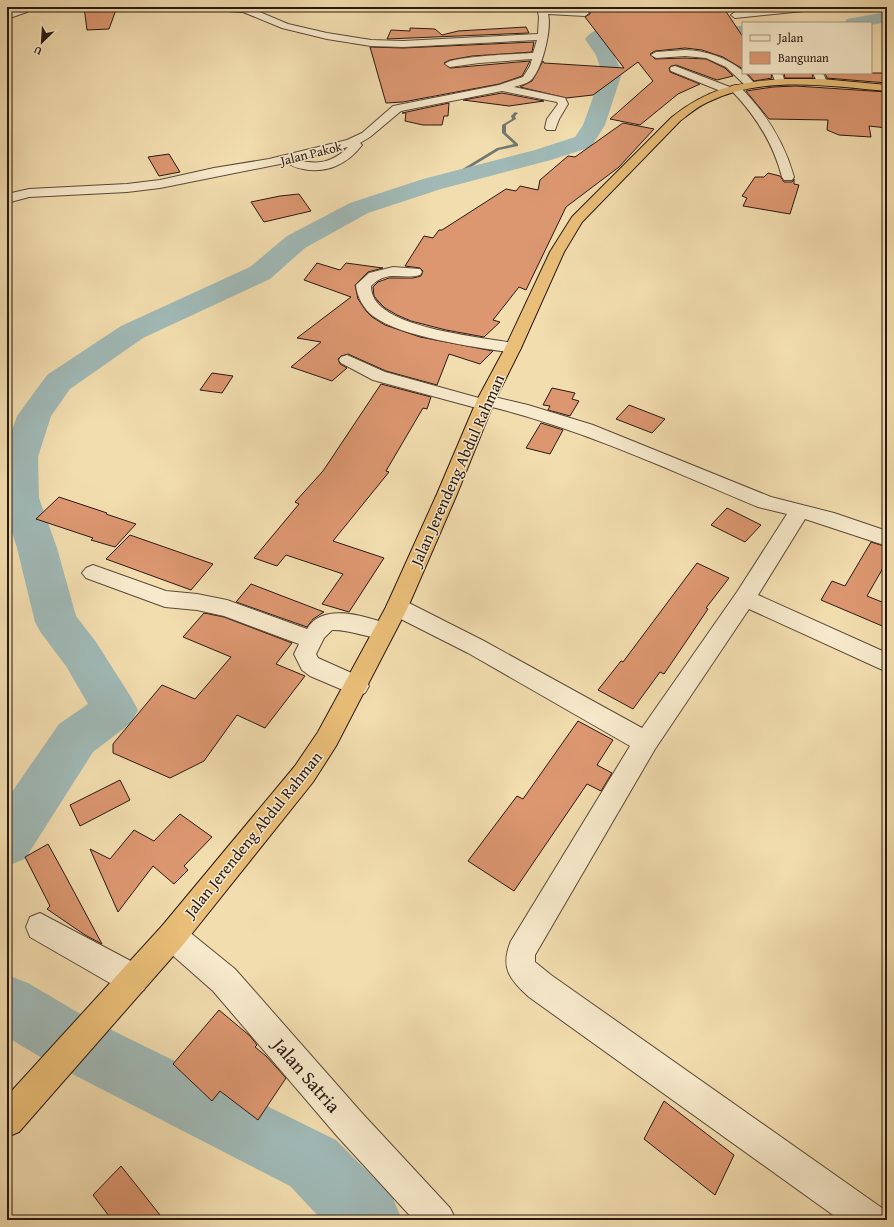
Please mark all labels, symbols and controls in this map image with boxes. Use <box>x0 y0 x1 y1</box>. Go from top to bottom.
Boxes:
north arrow <box>22 22 62 62</box>
legend <box>742 22 872 74</box>
text: Jalan <box>776 29 803 46</box>
text: U <box>31 42 45 60</box>
text: Bangunan <box>778 49 829 66</box>
street label: Jalan Pakok <box>276 137 344 171</box>
street label: Jalan Jerendeng Abdul Rahman <box>403 370 510 572</box>
street label: Jalan Jerendeng Abdul Rahman <box>177 746 328 924</box>
street label: Jalan Satria <box>265 1030 348 1119</box>

